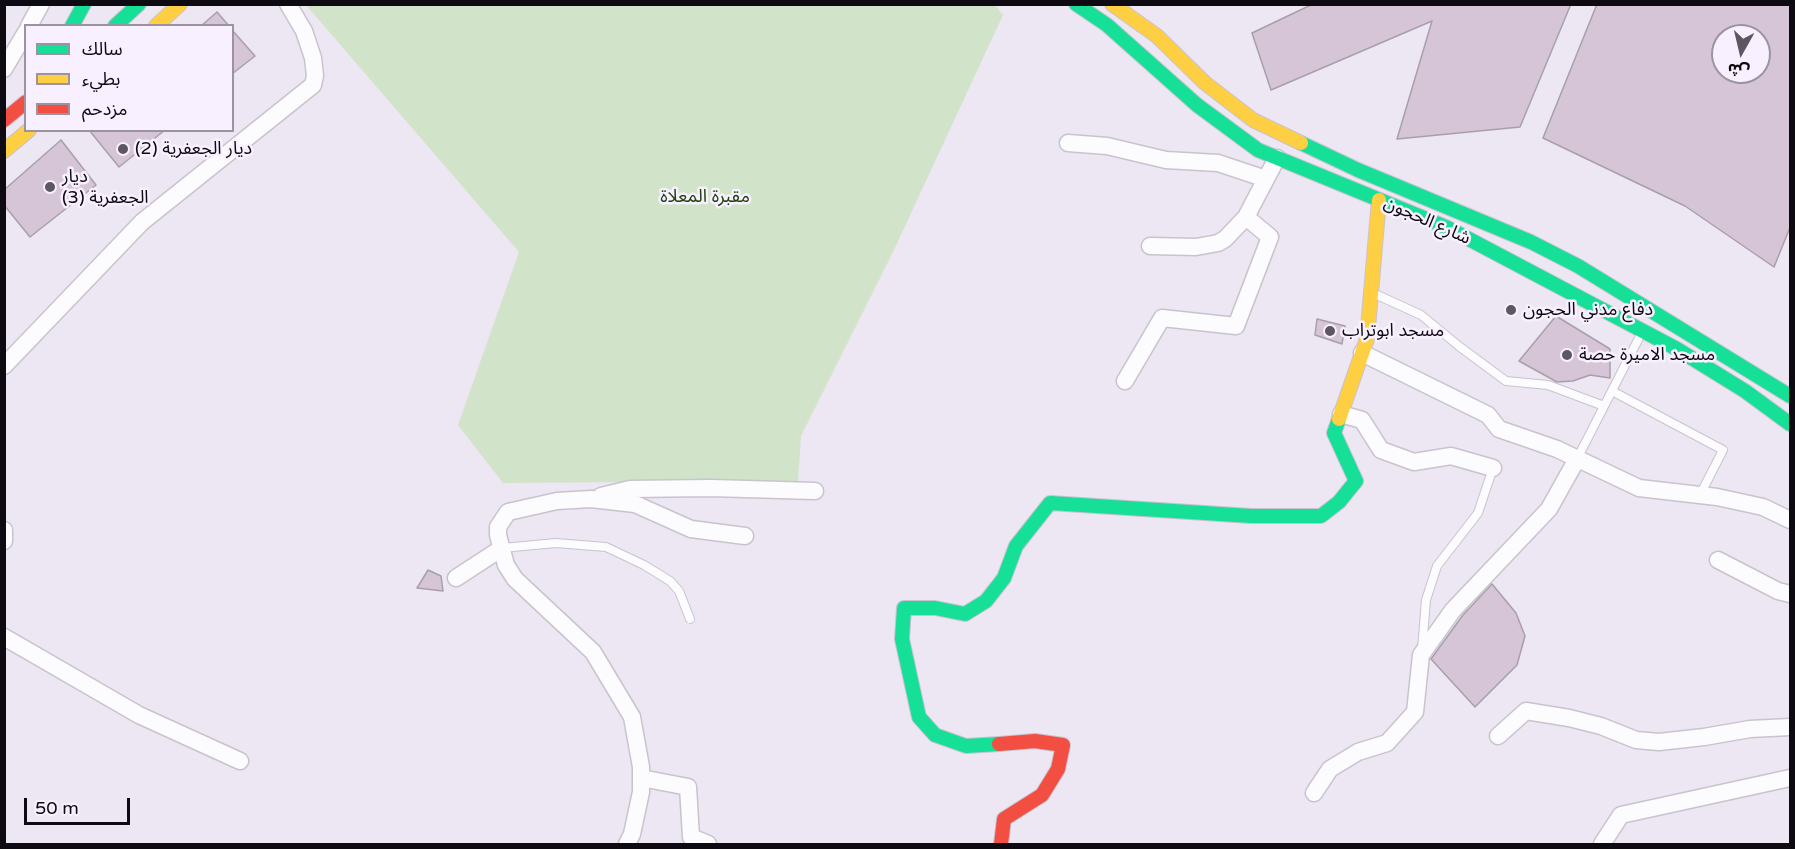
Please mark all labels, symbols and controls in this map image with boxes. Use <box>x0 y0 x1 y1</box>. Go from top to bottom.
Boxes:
legend <box>24 24 234 132</box>
north arrow <box>1711 24 1771 84</box>
text: سالك <box>82 38 123 60</box>
text: ش <box>1727 58 1751 81</box>
text: بطيء <box>82 68 120 90</box>
text: مزدحم <box>82 98 127 120</box>
place label: ديار الجعفرية (2) <box>135 138 252 160</box>
marker: ديار الجعفرية (2) <box>116 142 130 156</box>
place label: ديار الجعفرية (3) <box>62 166 149 208</box>
marker: ديار الجعفرية (3) <box>43 180 57 194</box>
park label: مقبرة المعلاة <box>660 186 750 208</box>
street label: شارع الحجون <box>1380 192 1474 250</box>
place label: دفاع مدني الحجون <box>1523 299 1653 321</box>
marker: دفاع مدني الحجون <box>1504 303 1518 317</box>
place label: مسجد ابوتراب <box>1342 320 1444 342</box>
marker: مسجد ابوتراب <box>1323 324 1337 338</box>
place label: مسجد الاميرة حصة <box>1579 344 1715 366</box>
marker: مسجد الاميرة حصة <box>1560 348 1574 362</box>
scale bar <box>27 786 134 824</box>
text: 50 m <box>35 797 79 819</box>

